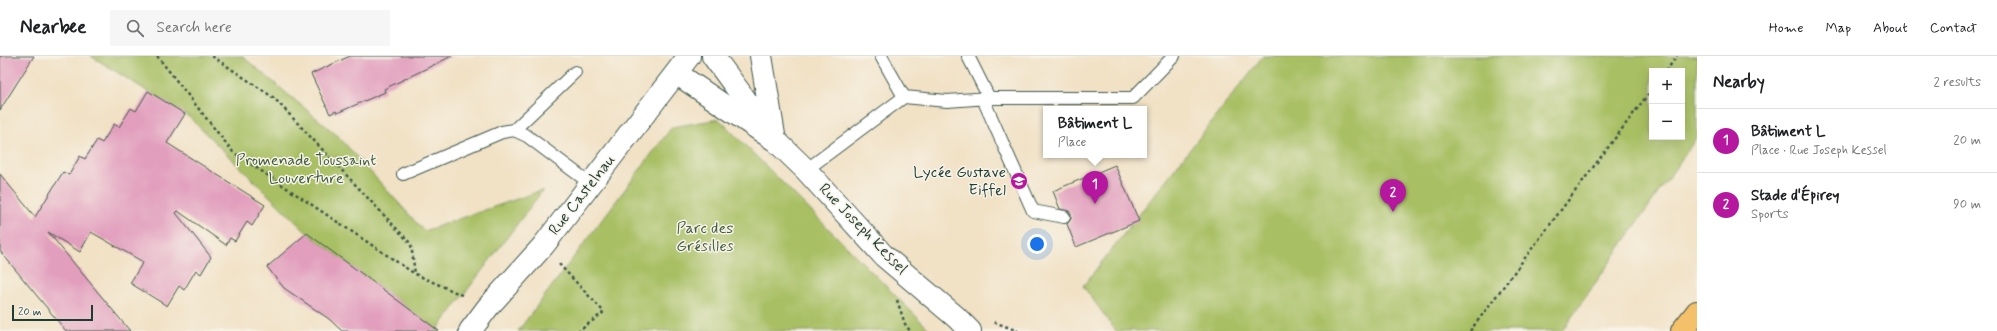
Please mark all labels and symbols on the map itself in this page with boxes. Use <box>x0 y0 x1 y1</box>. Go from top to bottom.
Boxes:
park label: Promenade Toussaint Louverture <box>236 150 376 189</box>
street label: Rue Castelnau <box>544 150 620 240</box>
place label: Lycée Gustave Eiffel <box>913 162 1006 201</box>
school or university icon: Lycée Gustave Eiffel <box>1009 171 1029 191</box>
pin: 1 <box>1082 171 1108 204</box>
street label: Rue Joseph Kessel <box>814 179 912 279</box>
pin: 2 <box>1380 179 1406 212</box>
park label: Parc des Grésilles <box>676 218 734 257</box>
your location <box>1027 234 1047 254</box>
scale bar <box>12 303 93 322</box>

